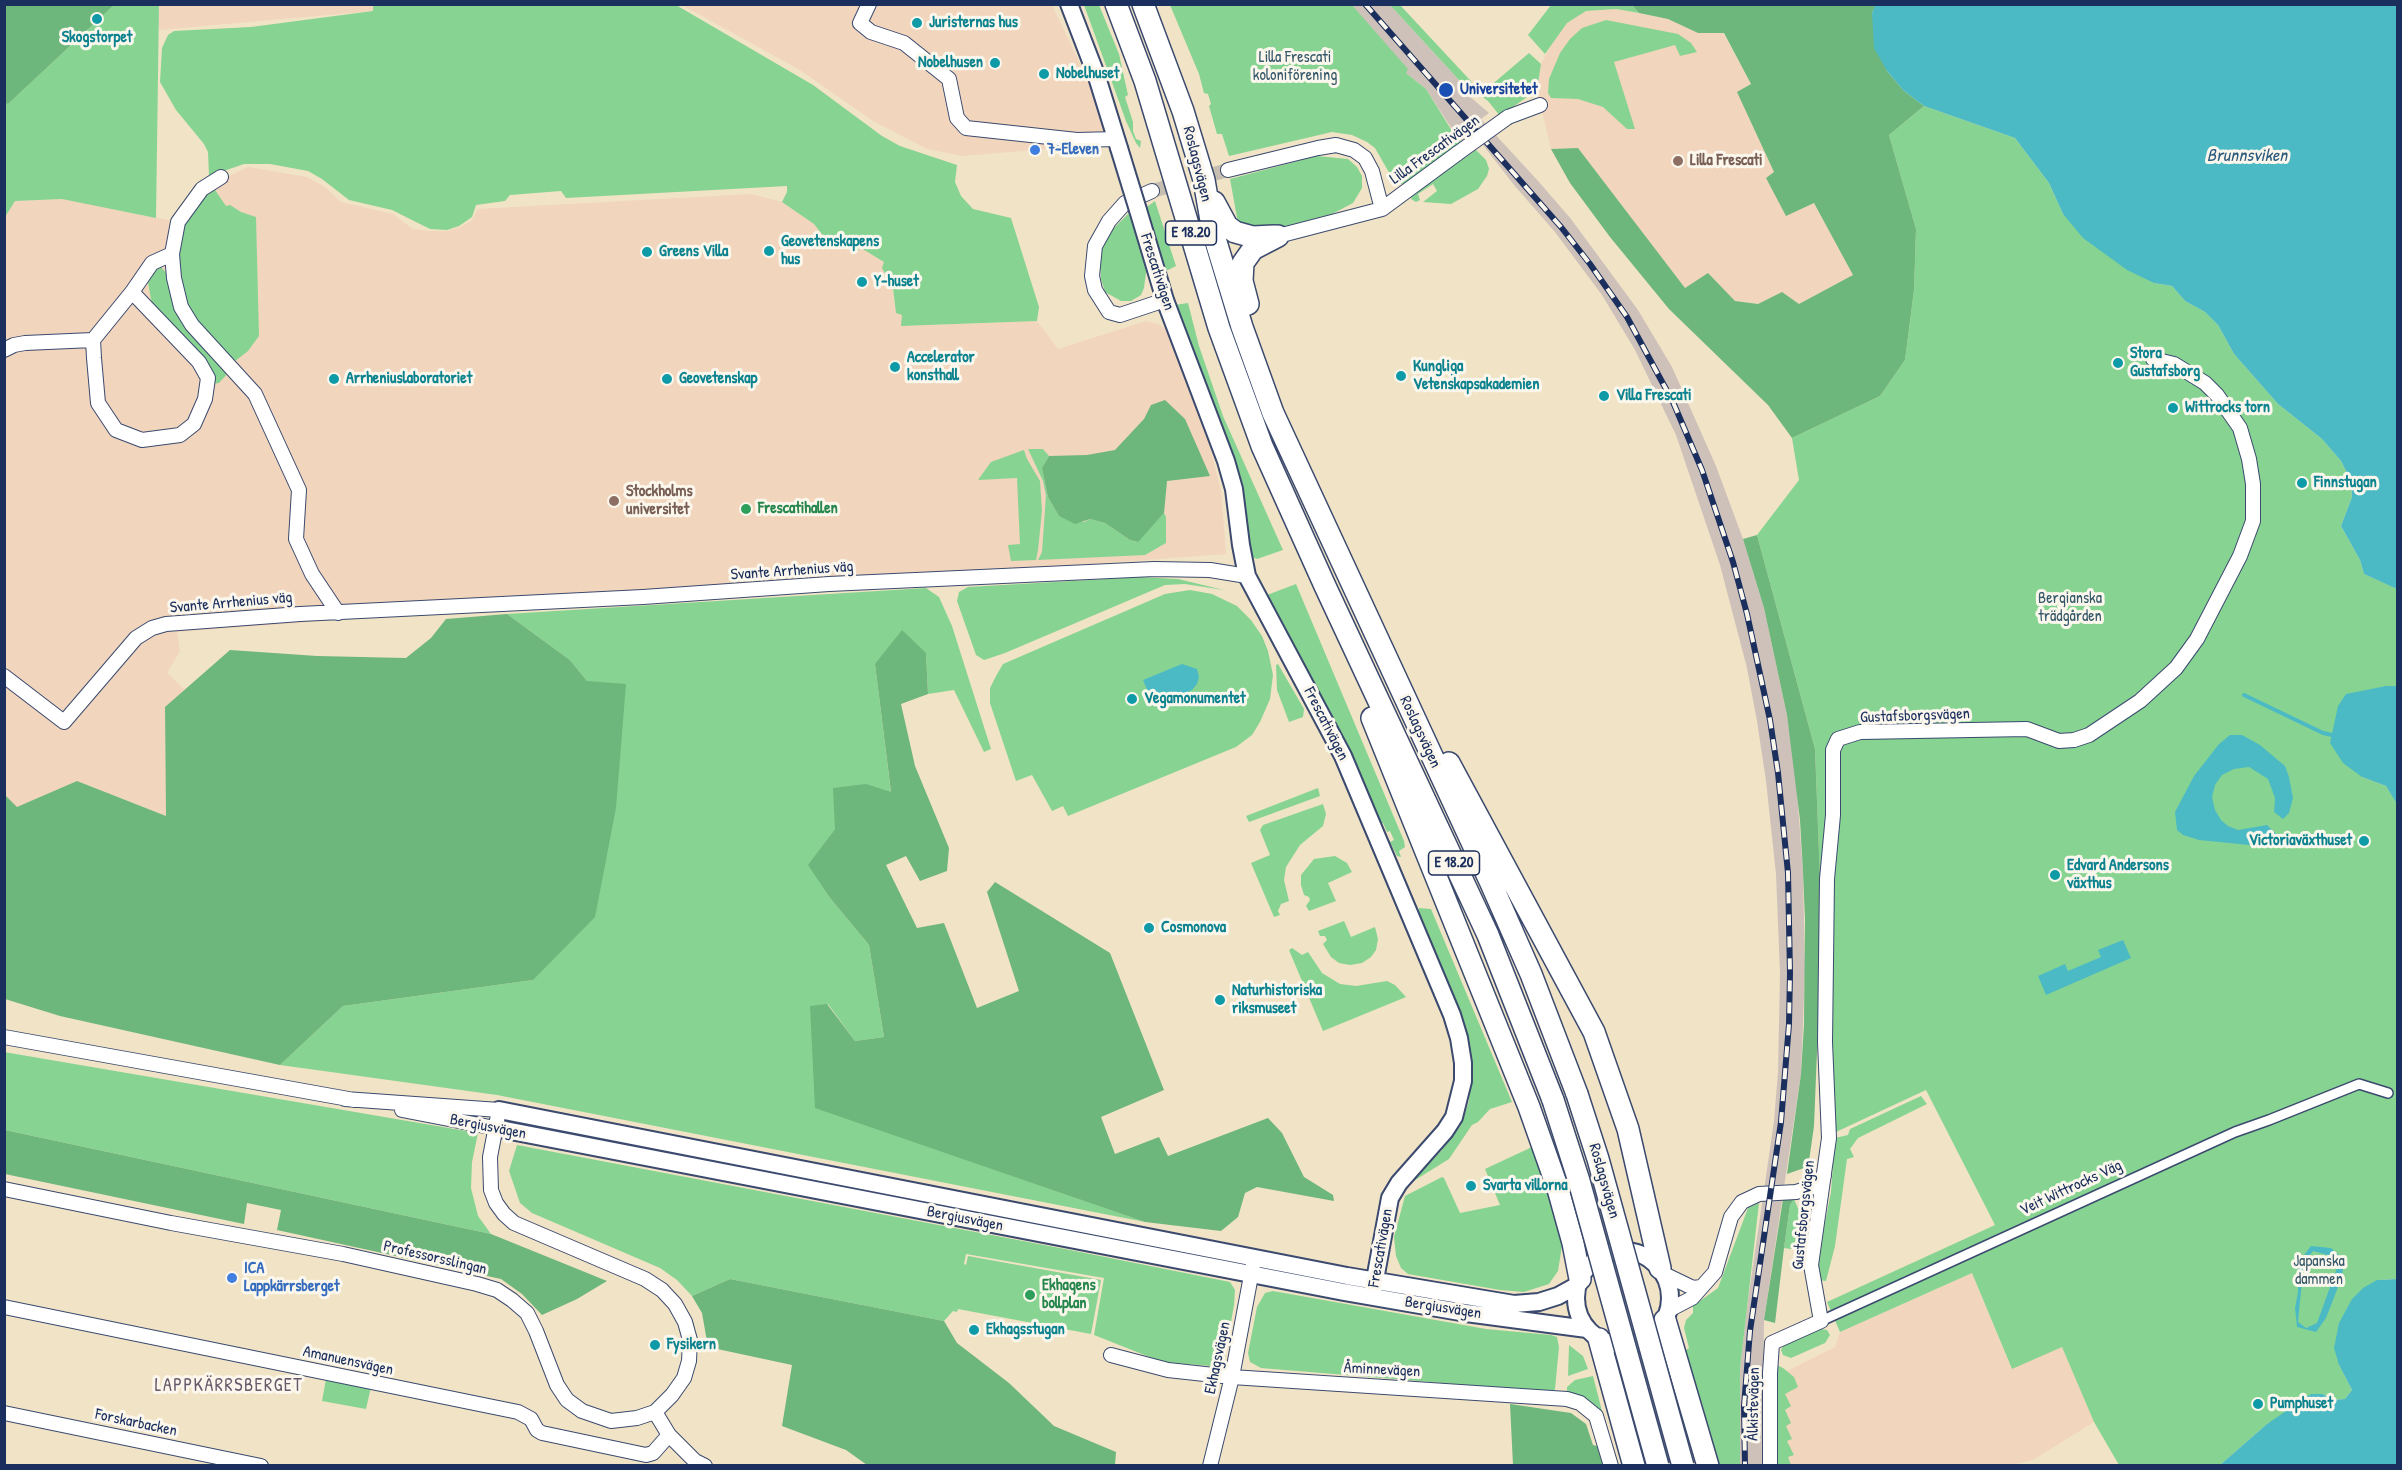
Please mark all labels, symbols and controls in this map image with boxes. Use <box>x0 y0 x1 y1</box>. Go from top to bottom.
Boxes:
marker: Skogstorpet <box>90 12 104 26</box>
place label: Juristernas hus <box>929 13 1018 33</box>
marker: Juristernas hus <box>910 16 924 30</box>
place label: Skogstorpet <box>62 28 132 48</box>
park label: Lilla Frescati koloniförening <box>1253 48 1337 86</box>
place label: Nobelhusen <box>918 53 983 73</box>
marker: Nobelhusen <box>988 56 1002 70</box>
place label: Nobelhuset <box>1056 64 1119 84</box>
marker: Nobelhuset <box>1037 67 1051 81</box>
place label: Universitetet <box>1460 80 1538 100</box>
marker: Universitetet <box>1437 81 1455 99</box>
street label: Lilla Frescativägen <box>1386 111 1484 189</box>
street label: Roslagsvägen <box>1178 124 1216 204</box>
place label: 7-Eleven <box>1047 140 1099 160</box>
marker: 7-Eleven <box>1028 143 1042 157</box>
water label: Brunnsviken <box>2207 145 2287 167</box>
place label: Lilla Frescati <box>1690 151 1763 171</box>
marker: Lilla Frescati <box>1671 154 1685 168</box>
road number: E 18.20 <box>1166 221 1216 245</box>
street label: Frescativägen <box>1136 231 1178 313</box>
place label: Geovetenskapens hus <box>781 232 879 270</box>
place label: Greens Villa <box>659 242 728 262</box>
marker: Geovetenskapens hus <box>762 244 776 258</box>
marker: Greens Villa <box>640 245 654 259</box>
place label: Y-huset <box>874 272 919 292</box>
marker: Y-huset <box>855 275 869 289</box>
place label: Stora Gustafsborg <box>2130 344 2200 382</box>
place label: Accelerator konsthall <box>907 348 975 386</box>
marker: Stora Gustafsborg <box>2111 356 2125 370</box>
place label: Kungliga Vetenskapsakademien <box>1413 357 1539 395</box>
marker: Accelerator konsthall <box>888 360 902 374</box>
place label: Arrheniuslaboratoriet <box>346 369 472 389</box>
place label: Geovetenskap <box>679 369 757 389</box>
marker: Kungliga Vetenskapsakademien <box>1394 369 1408 383</box>
marker: Arrheniuslaboratoriet <box>327 372 341 386</box>
marker: Geovetenskap <box>660 372 674 386</box>
place label: Villa Frescati <box>1616 386 1692 406</box>
marker: Villa Frescati <box>1597 389 1611 403</box>
place label: Wittrocks torn <box>2185 398 2270 418</box>
marker: Wittrocks torn <box>2166 401 2180 415</box>
place label: Finnstugan <box>2314 473 2377 493</box>
marker: Finnstugan <box>2295 476 2309 490</box>
place label: Stockholms universitet <box>626 482 693 520</box>
marker: Stockholms universitet <box>607 494 621 508</box>
place label: Frescatihallen <box>758 499 838 519</box>
marker: Frescatihallen <box>739 502 753 516</box>
street label: Svante Arrhenius väg <box>730 557 854 585</box>
street label: Svante Arrhenius väg <box>169 588 293 618</box>
park label: Bergianska trädgården <box>2038 589 2102 627</box>
street label: Frescativägen <box>1299 684 1353 764</box>
place label: Vegamonumentet <box>1144 689 1246 709</box>
marker: Vegamonumentet <box>1125 692 1139 706</box>
street label: Roslagsvägen <box>1395 693 1445 771</box>
street label: Gustafsborgsvägen <box>1860 704 1970 728</box>
place label: Victoriaväxthuset <box>2249 831 2352 851</box>
marker: Victoriaväxthuset <box>2357 834 2371 848</box>
road number: E 18.20 <box>1428 851 1480 875</box>
place label: Edvard Andersons växthus <box>2067 856 2169 894</box>
marker: Edvard Andersons växthus <box>2048 868 2062 882</box>
place label: Cosmonova <box>1161 918 1226 938</box>
marker: Cosmonova <box>1142 921 1156 935</box>
place label: Naturhistoriska riksmuseet <box>1232 981 1322 1019</box>
marker: Naturhistoriska riksmuseet <box>1213 993 1227 1007</box>
street label: Bergiusvägen <box>448 1110 528 1144</box>
street label: Roslagsvägen <box>1584 1141 1624 1221</box>
street label: Veit Wittrocks Väg <box>2017 1156 2125 1220</box>
street label: Gustafsborgsvägen <box>1789 1159 1819 1271</box>
place label: Svarta villorna <box>1483 1176 1568 1196</box>
marker: Svarta villorna <box>1464 1179 1478 1193</box>
street label: Bergiusvägen <box>925 1202 1005 1236</box>
street label: Frescativägen <box>1365 1207 1397 1289</box>
street label: Professorsslingan <box>382 1237 488 1279</box>
park label: Japanska dammen <box>2293 1252 2345 1290</box>
place label: ICA Lappkärrsberget <box>244 1259 339 1297</box>
marker: ICA Lappkärrsberget <box>225 1271 239 1285</box>
place label: Ekhagens bollplan <box>1042 1276 1096 1314</box>
marker: Ekhagens bollplan <box>1023 1288 1037 1302</box>
street label: Bergiusvägen <box>1403 1292 1483 1324</box>
place label: Ekhagsstugan <box>986 1320 1065 1340</box>
street label: Ekhagsvägen <box>1201 1320 1235 1396</box>
marker: Ekhagsstugan <box>967 1323 981 1337</box>
place label: Fysikern <box>667 1335 716 1355</box>
marker: Fysikern <box>648 1338 662 1352</box>
street label: Amanuensvägen <box>301 1342 395 1380</box>
street label: Åminnevägen <box>1343 1358 1421 1382</box>
street label: Ålkistevägen <box>1744 1367 1764 1441</box>
district label: LAPPKÄRRSBERGET <box>155 1375 303 1397</box>
place label: Pumphuset <box>2270 1394 2333 1414</box>
marker: Pumphuset <box>2251 1397 2265 1411</box>
street label: Forskarbacken <box>93 1405 179 1441</box>

